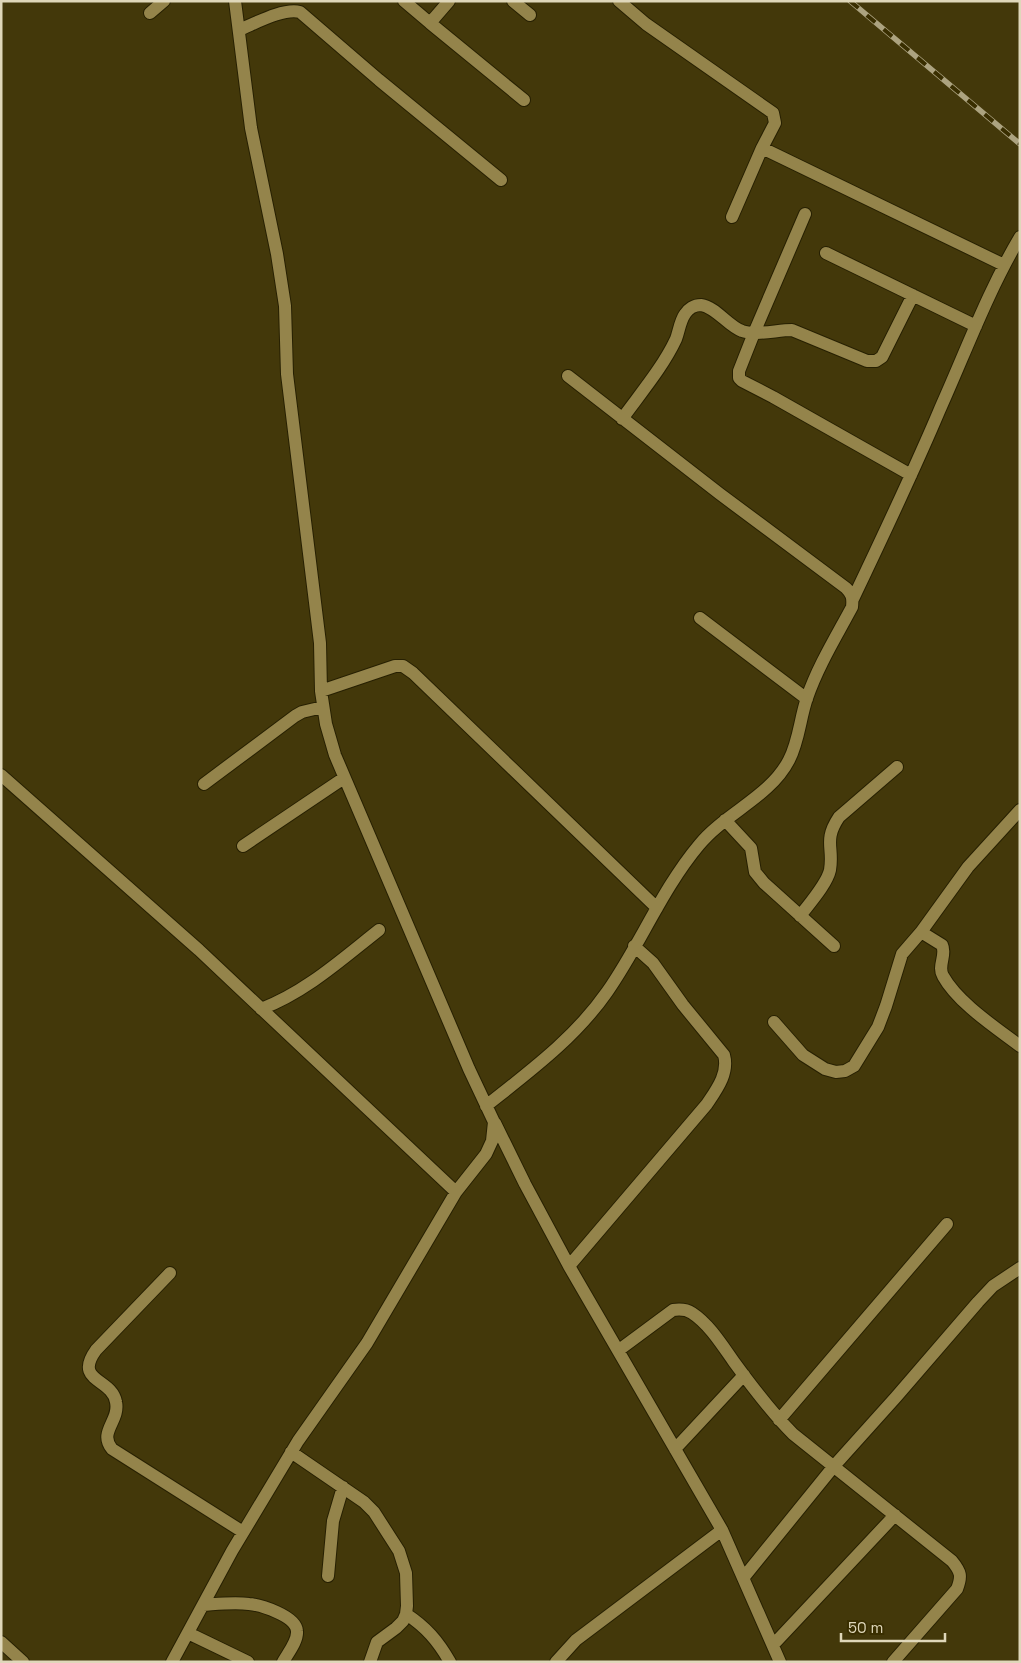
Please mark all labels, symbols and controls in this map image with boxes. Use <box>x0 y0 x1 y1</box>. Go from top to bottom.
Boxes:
scale bar <box>841 1610 945 1642</box>
text: 50 m <box>848 1618 883 1637</box>

